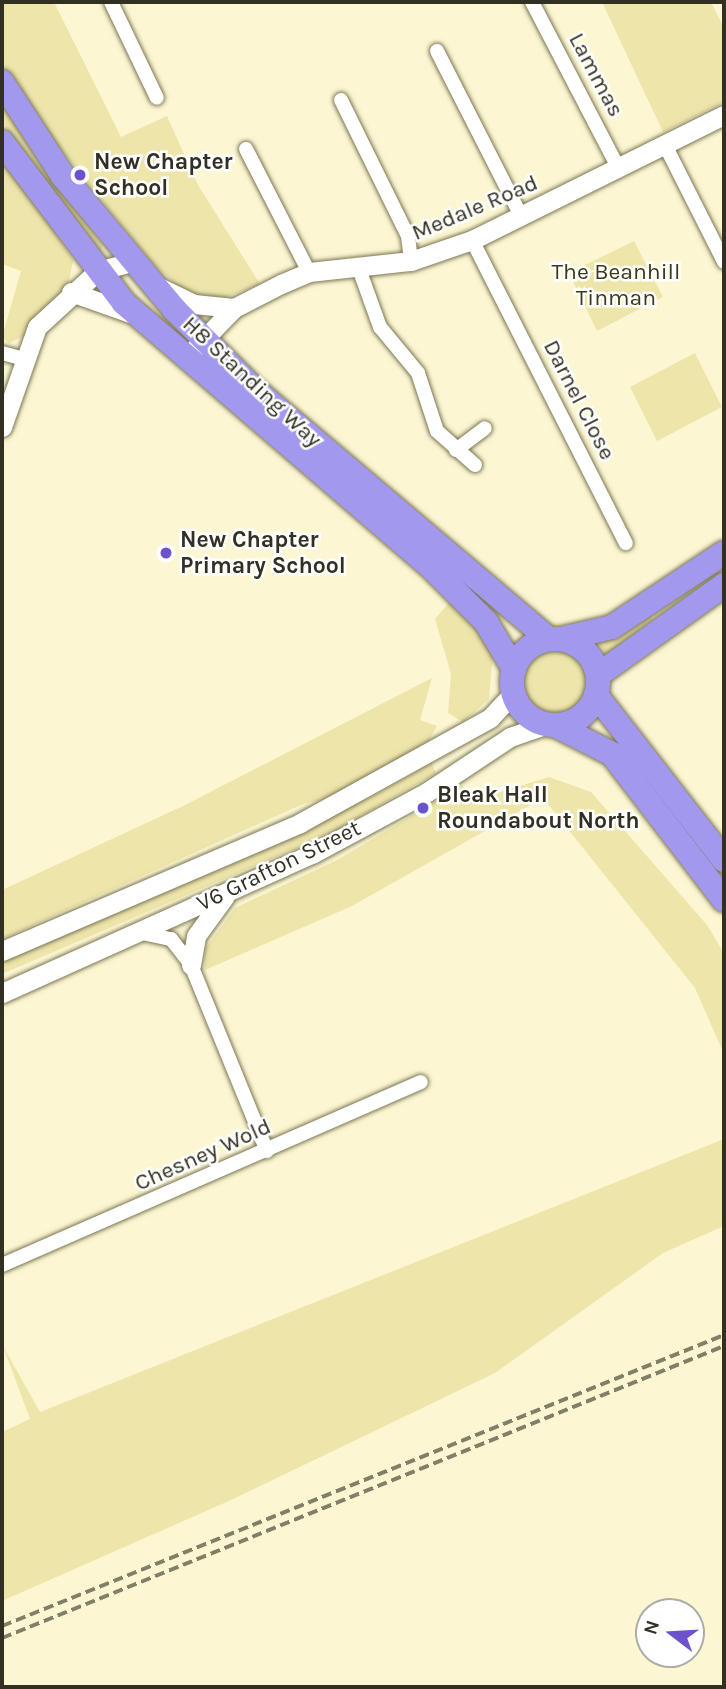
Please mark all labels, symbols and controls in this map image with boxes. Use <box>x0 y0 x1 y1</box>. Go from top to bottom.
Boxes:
street label: Lammas <box>562 28 630 122</box>
place label: New Chapter School <box>94 148 233 202</box>
marker: New Chapter School <box>72 167 88 183</box>
street label: Medale Road <box>408 169 542 247</box>
park label: The Beanhill Tinman <box>552 258 680 312</box>
street label: H8 Standing Way <box>177 311 327 453</box>
street label: Darnel Close <box>537 335 621 465</box>
place label: New Chapter Primary School <box>180 526 346 580</box>
marker: New Chapter Primary School <box>158 545 174 561</box>
place label: Bleak Hall Roundabout North <box>437 781 640 835</box>
marker: Bleak Hall Roundabout North <box>415 800 431 816</box>
street label: V6 Grafton Street <box>193 814 365 918</box>
street label: Chesney Wold <box>131 1113 275 1197</box>
north arrow <box>635 1598 705 1668</box>
text: N <box>639 1618 664 1637</box>

